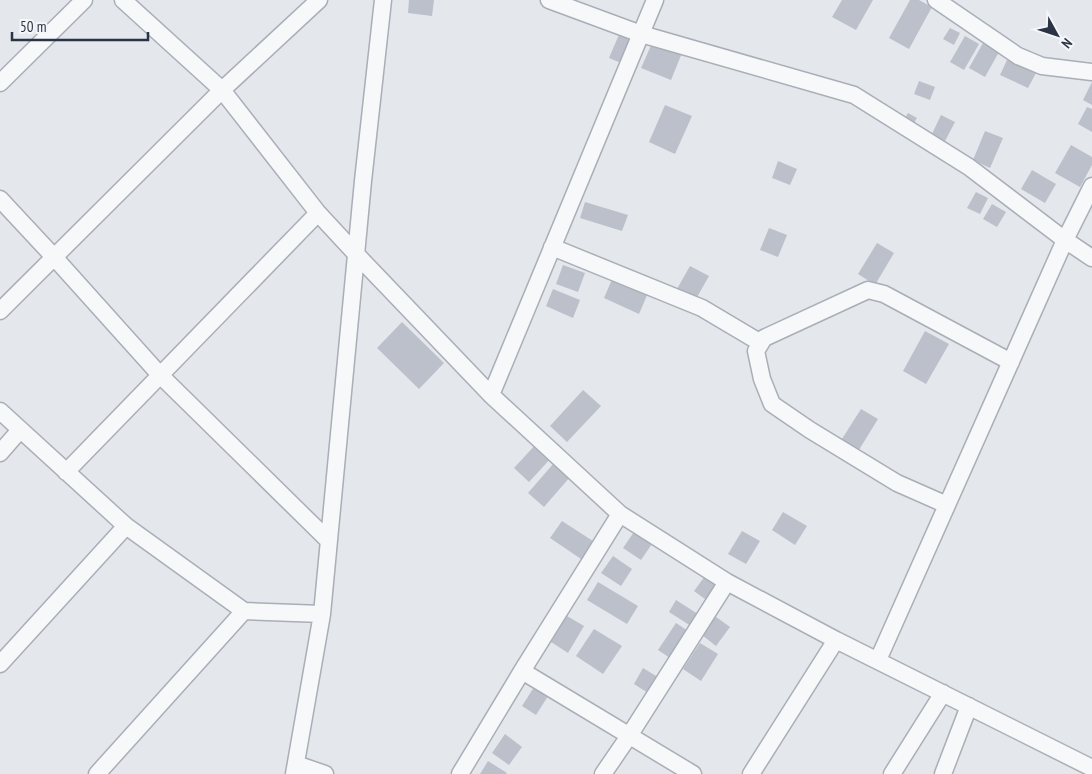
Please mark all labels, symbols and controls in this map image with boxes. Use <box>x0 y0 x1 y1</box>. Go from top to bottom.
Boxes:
scale bar <box>12 10 149 42</box>
north arrow <box>1032 10 1082 60</box>
text: 50 m <box>20 17 46 36</box>
text: N <box>1058 35 1076 52</box>

